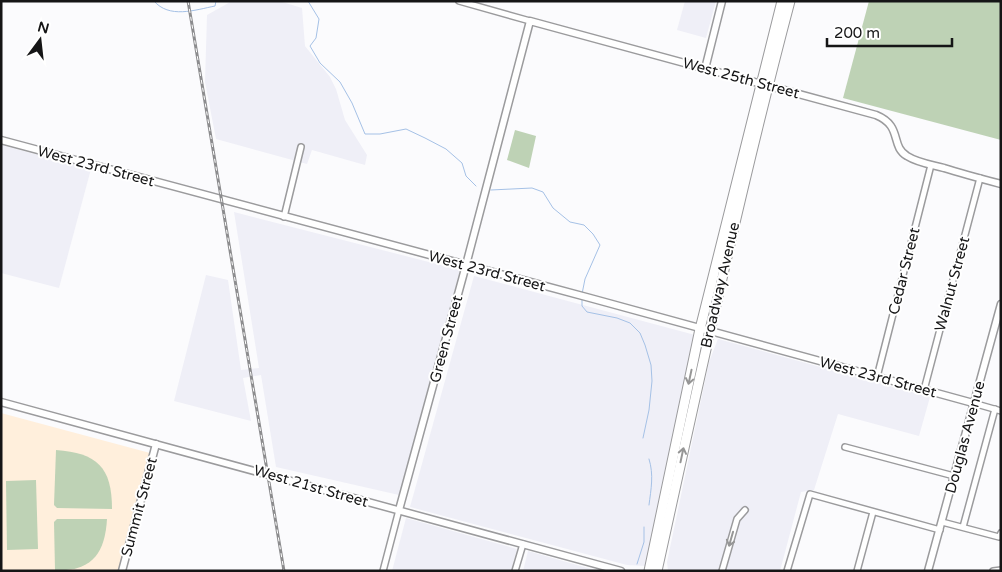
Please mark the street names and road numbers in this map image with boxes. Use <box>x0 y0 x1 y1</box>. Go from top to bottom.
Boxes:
street label: West 25th Street <box>681 54 802 102</box>
street label: West 23rd Street <box>36 142 157 190</box>
street label: Broadway Avenue <box>697 220 743 350</box>
street label: Cedar Street <box>884 225 924 316</box>
street label: Walnut Street <box>931 234 973 333</box>
street label: West 23rd Street <box>427 247 548 295</box>
street label: Green Street <box>426 293 466 385</box>
street label: West 23rd Street <box>818 353 939 401</box>
street label: Douglas Avenue <box>941 379 989 495</box>
street label: Summit Street <box>117 455 161 559</box>
street label: West 21st Street <box>252 461 371 511</box>

